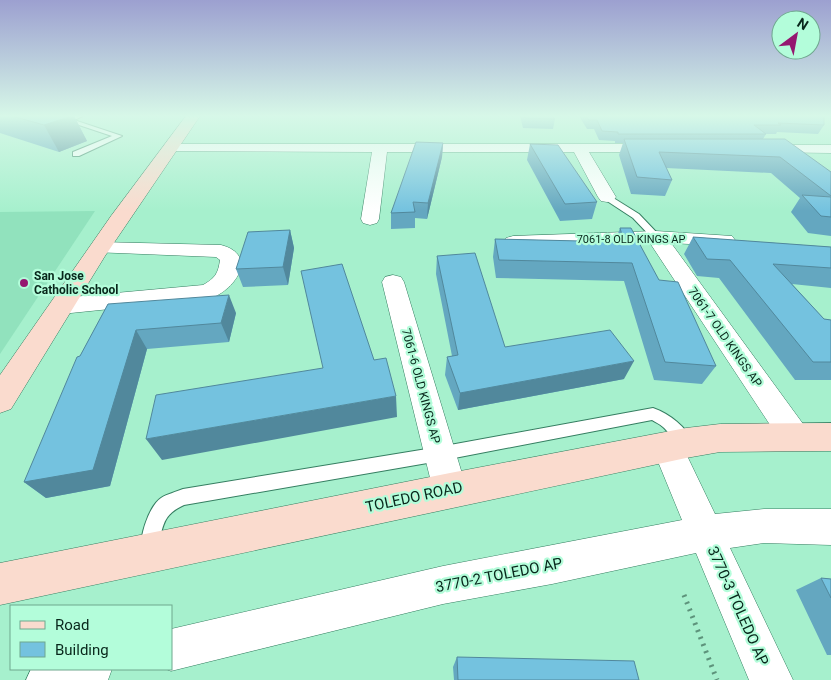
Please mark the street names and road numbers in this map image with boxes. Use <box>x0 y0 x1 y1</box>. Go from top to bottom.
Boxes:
street label: 7061-8 OLD KINGS AP <box>577 233 685 246</box>
street label: 7061-7 OLD KINGS AP <box>685 284 765 390</box>
street label: 7061-6 OLD KINGS AP <box>399 327 443 446</box>
street label: TOLEDO ROAD <box>364 478 464 516</box>
street label: 3770-3 TOLEDO AP <box>704 544 772 668</box>
street label: 3770-2 TOLEDO AP <box>434 554 564 596</box>

